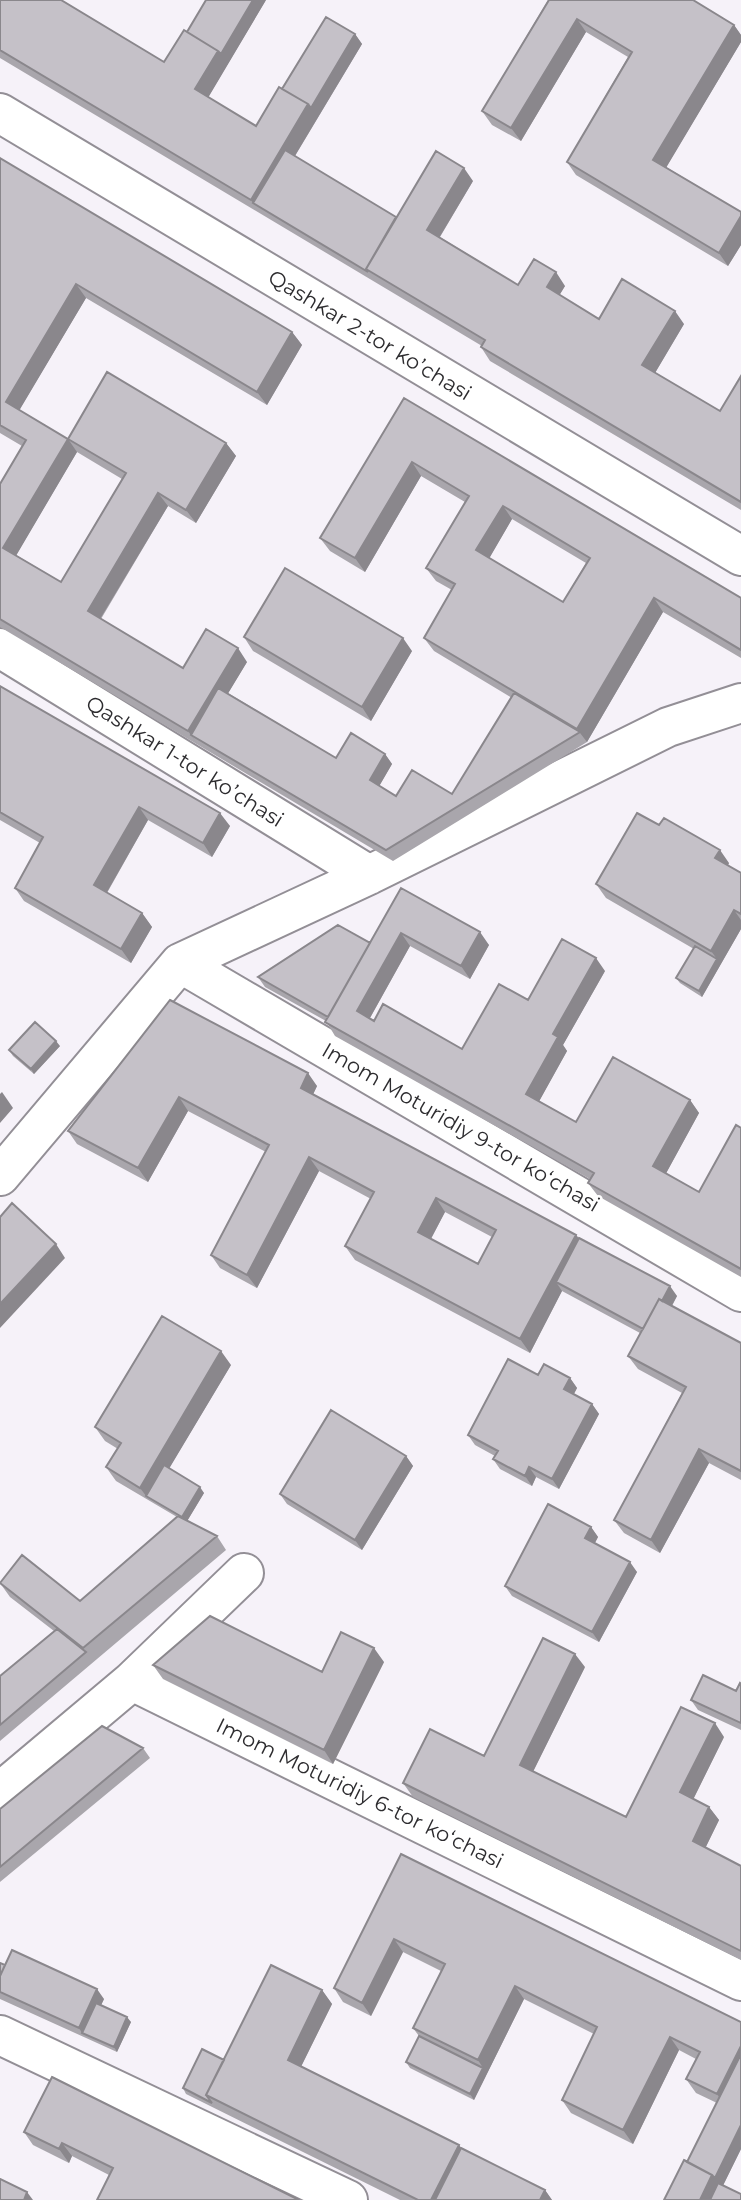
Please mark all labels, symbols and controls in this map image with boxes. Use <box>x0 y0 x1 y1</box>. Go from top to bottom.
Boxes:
street label: Qashkar 2-tor koʼchasi <box>264 264 476 406</box>
street label: Qashkar 1-tor koʼchasi <box>82 690 288 832</box>
street label: Imom Moturidiy 9-tor koʻchasi <box>318 1037 604 1217</box>
street label: Imom Moturidiy 6-tor koʻchasi <box>212 1712 508 1874</box>

